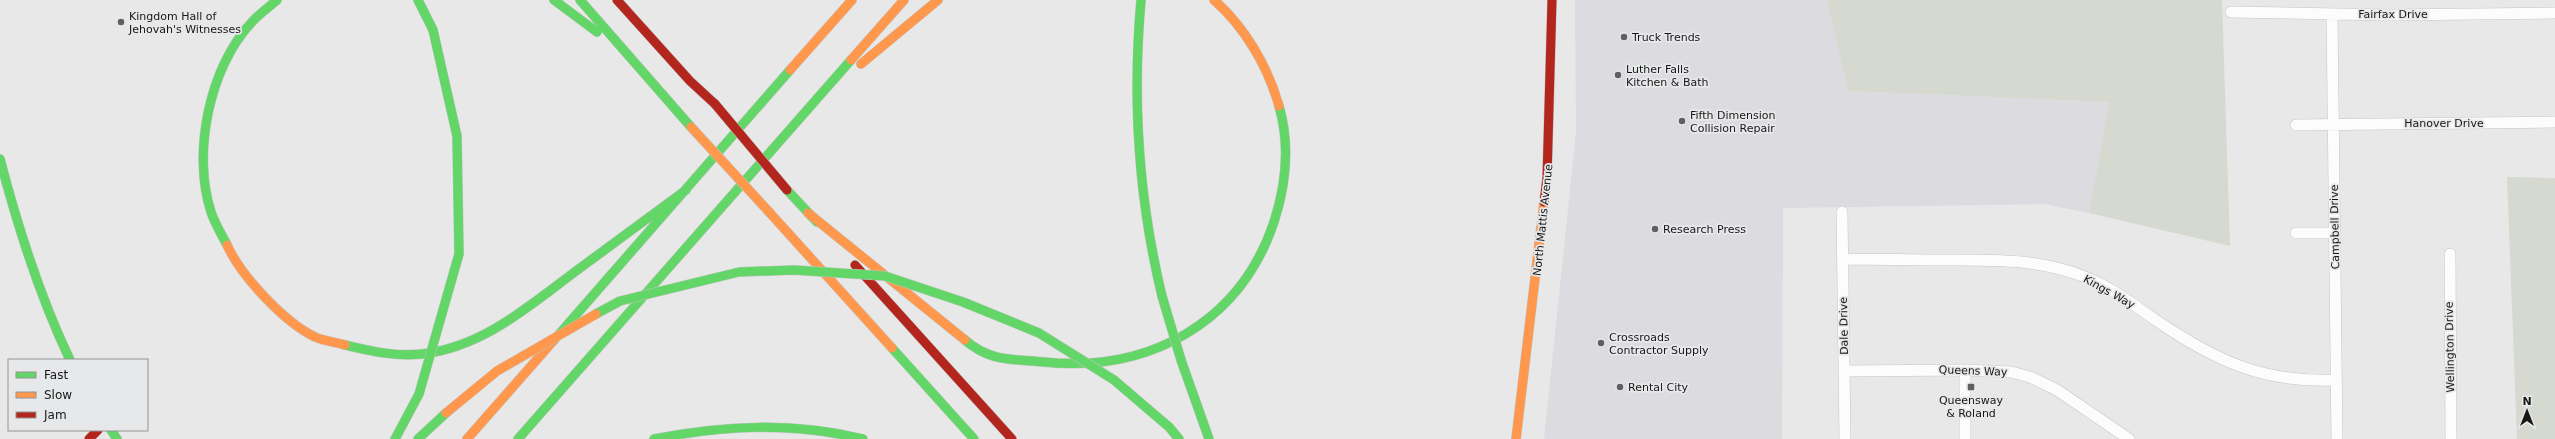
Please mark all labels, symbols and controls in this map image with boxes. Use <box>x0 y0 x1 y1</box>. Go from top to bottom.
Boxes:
street label: Fairfax Drive <box>2358 8 2428 21</box>
place label: Kingdom Hall of Jehovah's Witnesses <box>128 10 241 36</box>
marker: Kingdom Hall of Jehovah's Witnesses <box>116 17 126 27</box>
place label: Truck Trends <box>1631 31 1701 44</box>
marker: Truck Trends <box>1619 32 1629 42</box>
place label: Luther Falls Kitchen & Bath <box>1626 63 1709 89</box>
marker: Luther Falls Kitchen & Bath <box>1613 70 1623 80</box>
place label: Fifth Dimension Collision Repair <box>1690 109 1776 135</box>
marker: Fifth Dimension Collision Repair <box>1677 116 1687 126</box>
street label: Hanover Drive <box>2404 117 2484 130</box>
street label: North Mattis Avenue <box>1531 163 1555 277</box>
street label: Campbell Drive <box>2328 184 2342 270</box>
place label: Research Press <box>1663 223 1746 236</box>
marker: Research Press <box>1650 224 1660 234</box>
street label: Kings Way <box>2081 273 2137 312</box>
street label: Dale Drive <box>1837 297 1851 355</box>
street label: Wellington Drive <box>2443 301 2457 393</box>
place label: Crossroads Contractor Supply <box>1609 331 1709 357</box>
marker: Crossroads Contractor Supply <box>1596 338 1606 348</box>
legend <box>8 359 148 431</box>
street label: Queens Way <box>1938 363 2008 379</box>
text: Fast <box>44 368 68 382</box>
place label: Rental City <box>1628 381 1689 394</box>
marker: Rental City <box>1615 382 1625 392</box>
marker: Queensway & Roland <box>1966 382 1976 392</box>
text: Slow <box>44 388 72 402</box>
north arrow <box>2507 391 2547 431</box>
place label: Queensway & Roland <box>1939 394 2004 420</box>
text: N <box>2522 395 2532 408</box>
text: Jam <box>43 408 67 422</box>

